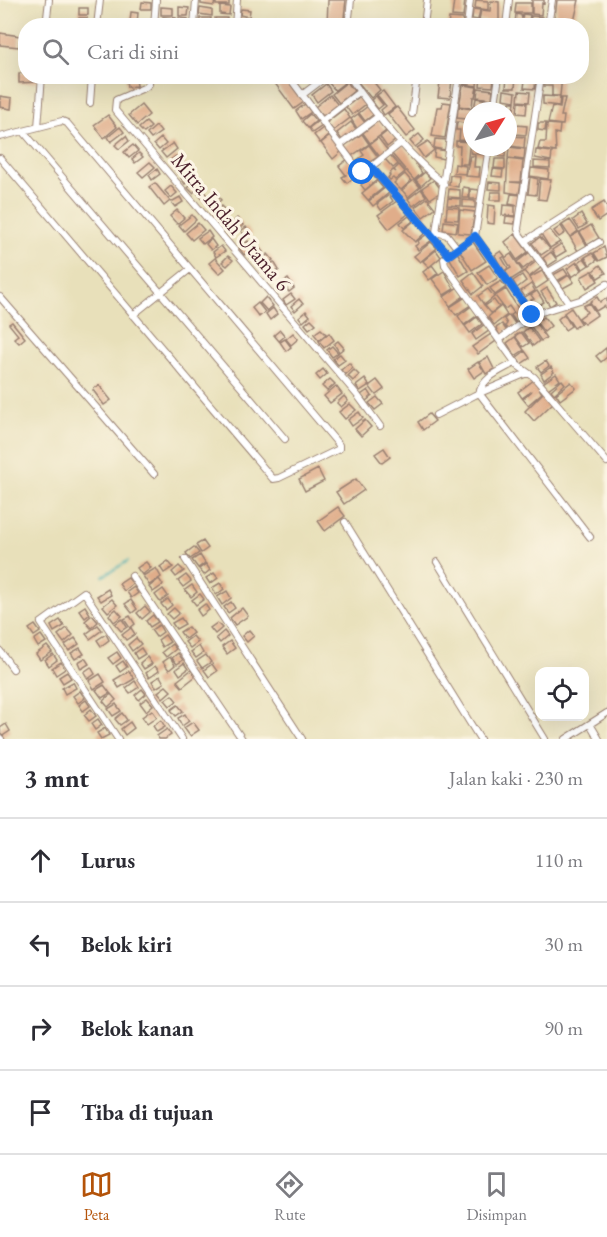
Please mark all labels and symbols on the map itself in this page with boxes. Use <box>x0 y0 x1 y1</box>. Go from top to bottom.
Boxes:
north arrow <box>463 102 517 156</box>
street label: Mitra Indah Utama 6 <box>166 147 297 296</box>
route start <box>348 158 374 184</box>
route end <box>518 301 544 327</box>

